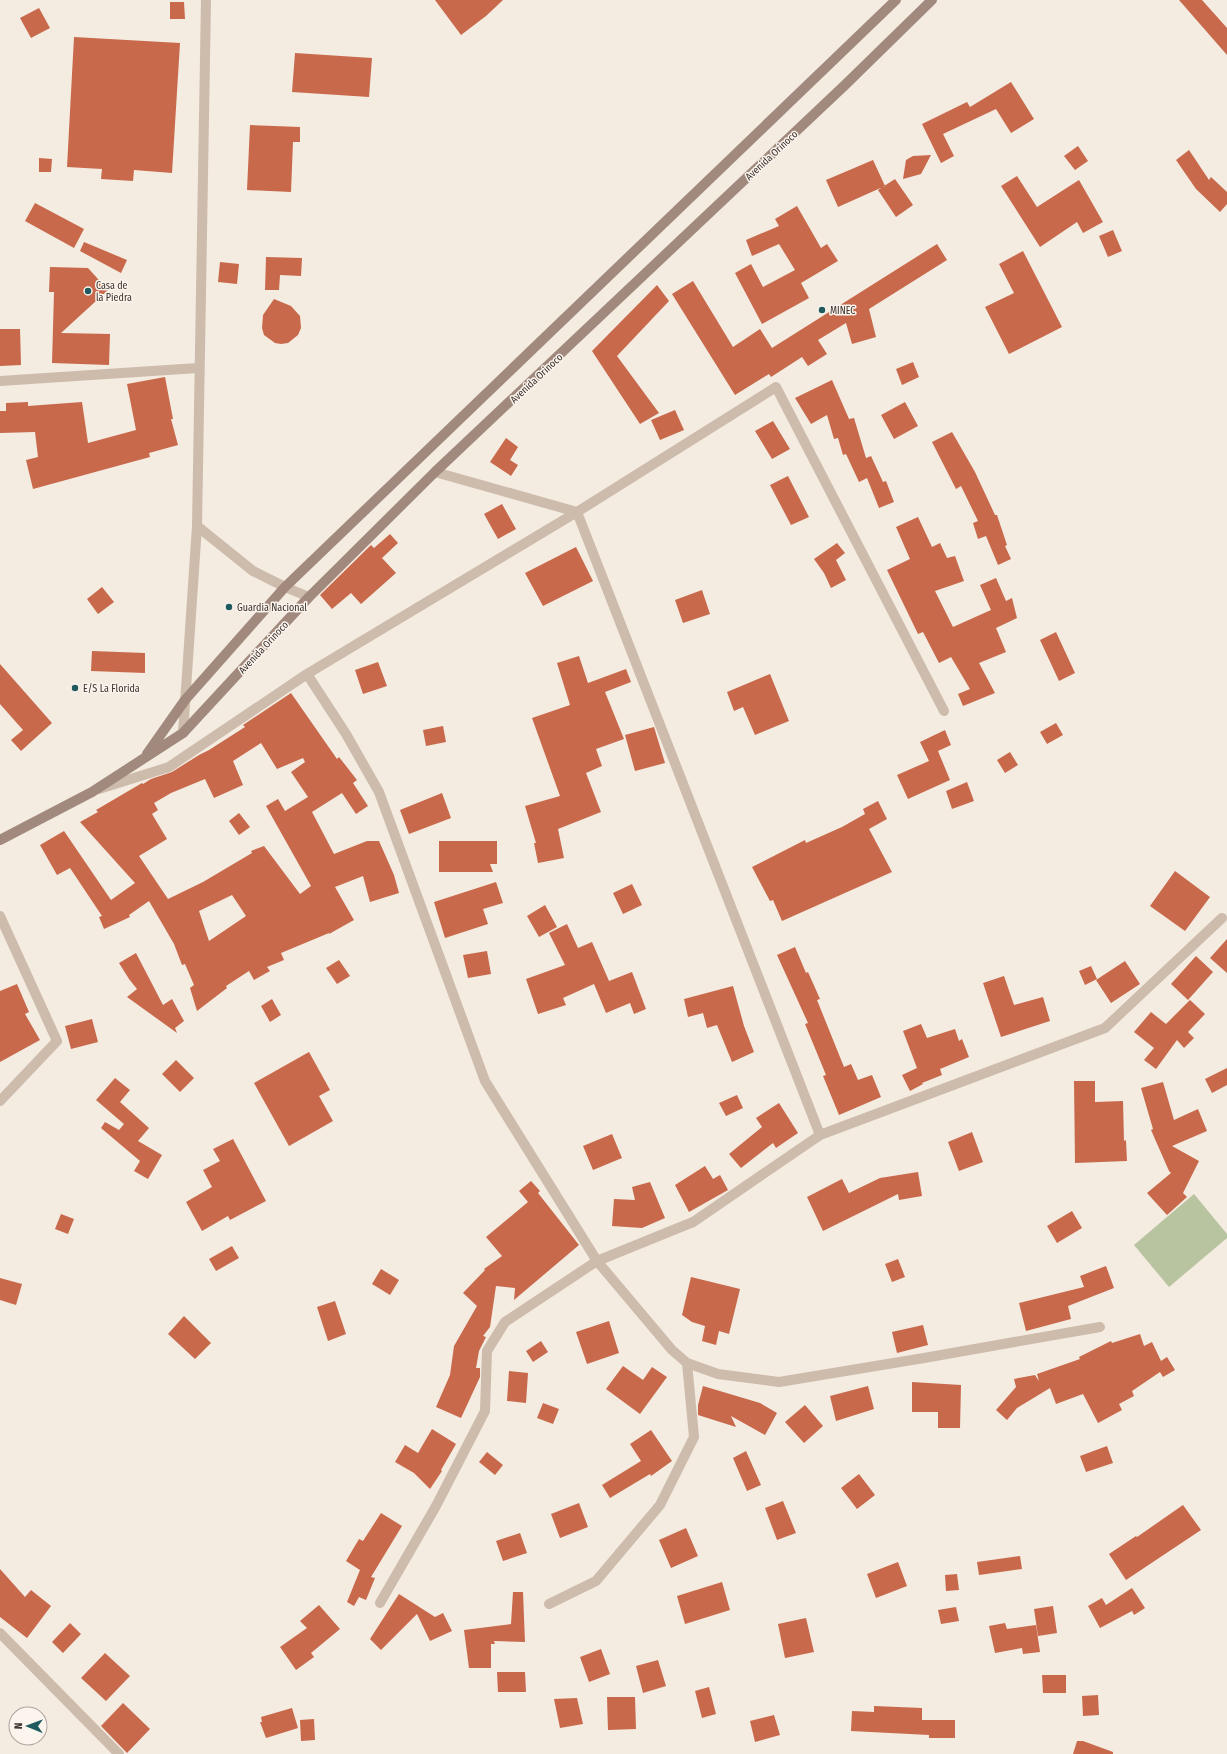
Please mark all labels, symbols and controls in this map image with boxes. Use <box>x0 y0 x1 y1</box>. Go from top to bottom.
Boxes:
street label: Avenida Orinoco <box>743 128 800 183</box>
place label: Casa de la Piedra <box>96 280 132 304</box>
marker: Casa de la Piedra <box>83 286 93 296</box>
marker: MINEC <box>817 305 827 315</box>
place label: MINEC <box>830 305 855 317</box>
street label: Avenida Orinoco <box>508 351 565 406</box>
marker: Guardia Nacional <box>224 602 234 612</box>
place label: Guardia Nacional <box>237 602 307 614</box>
street label: Avenida Orinoco <box>236 619 291 676</box>
marker: E/S La Florida <box>70 683 80 693</box>
place label: E/S La Florida <box>83 683 140 695</box>
north arrow <box>8 1706 48 1746</box>
text: N <box>12 1722 25 1729</box>

